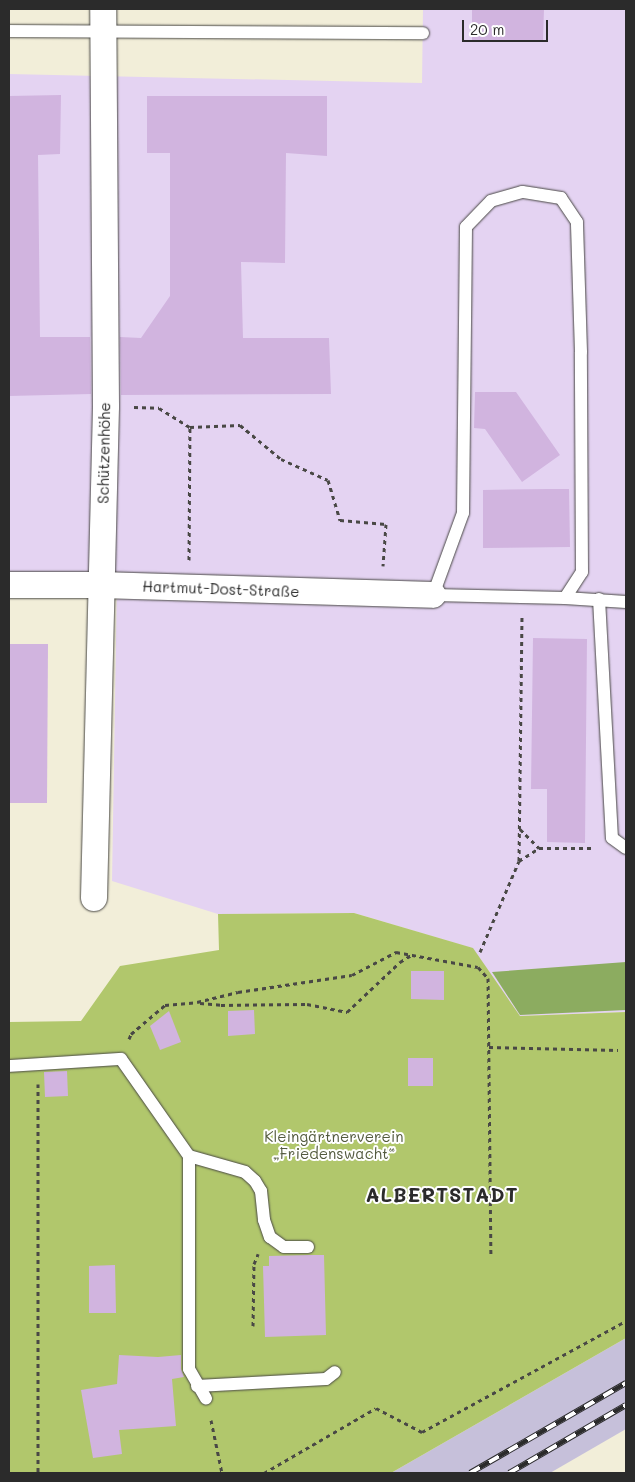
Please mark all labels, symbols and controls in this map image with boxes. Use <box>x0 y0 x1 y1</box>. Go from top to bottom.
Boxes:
scale bar <box>465 10 551 42</box>
text: 20 m <box>470 19 504 39</box>
street label: Schützenhöhe <box>94 402 114 504</box>
street label: Hartmut-Dost-Straße <box>142 577 300 601</box>
park label: Kleingärtnerverein „Friedenswacht“ <box>264 1127 404 1162</box>
district label: ALBERTSTADT <box>364 1182 520 1206</box>

